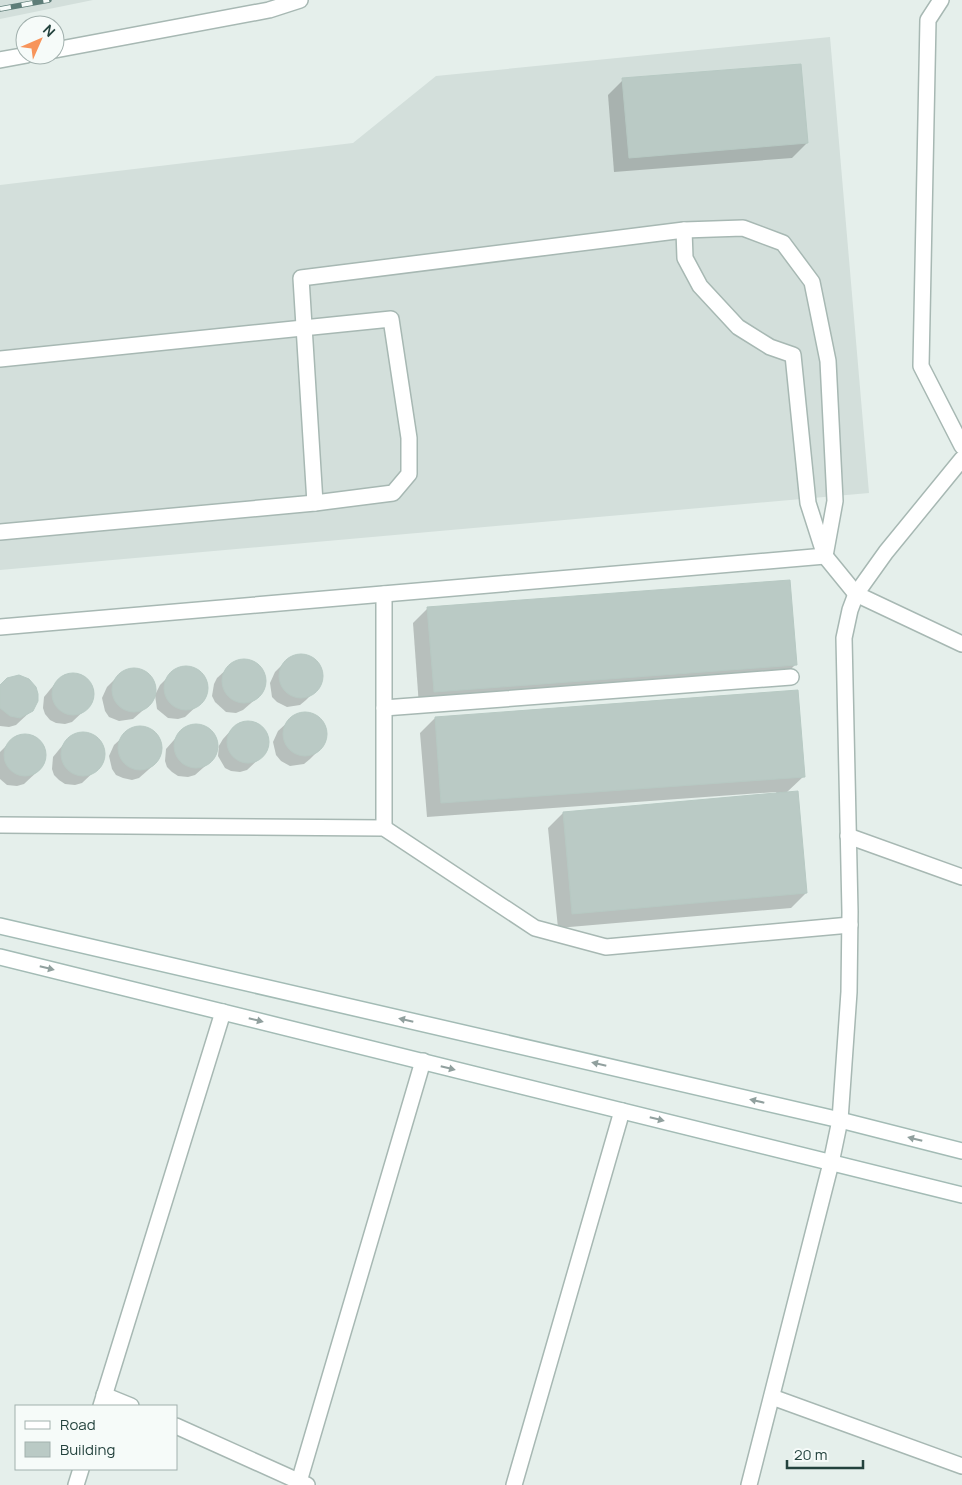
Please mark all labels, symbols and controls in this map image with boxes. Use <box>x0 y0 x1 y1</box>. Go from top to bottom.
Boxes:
north arrow <box>15 15 65 65</box>
text: N <box>39 20 60 41</box>
one-way arrow <box>40 964 55 972</box>
one-way arrow <box>249 1016 264 1024</box>
one-way arrow <box>399 1016 414 1024</box>
one-way arrow <box>591 1060 606 1068</box>
one-way arrow <box>440 1064 455 1072</box>
one-way arrow <box>749 1097 764 1105</box>
one-way arrow <box>649 1116 664 1124</box>
one-way arrow <box>907 1135 922 1143</box>
legend <box>15 1405 178 1470</box>
text: Road <box>60 1414 96 1435</box>
scale bar <box>787 1438 863 1470</box>
text: Building <box>60 1439 115 1460</box>
text: 20 m <box>794 1444 827 1465</box>

